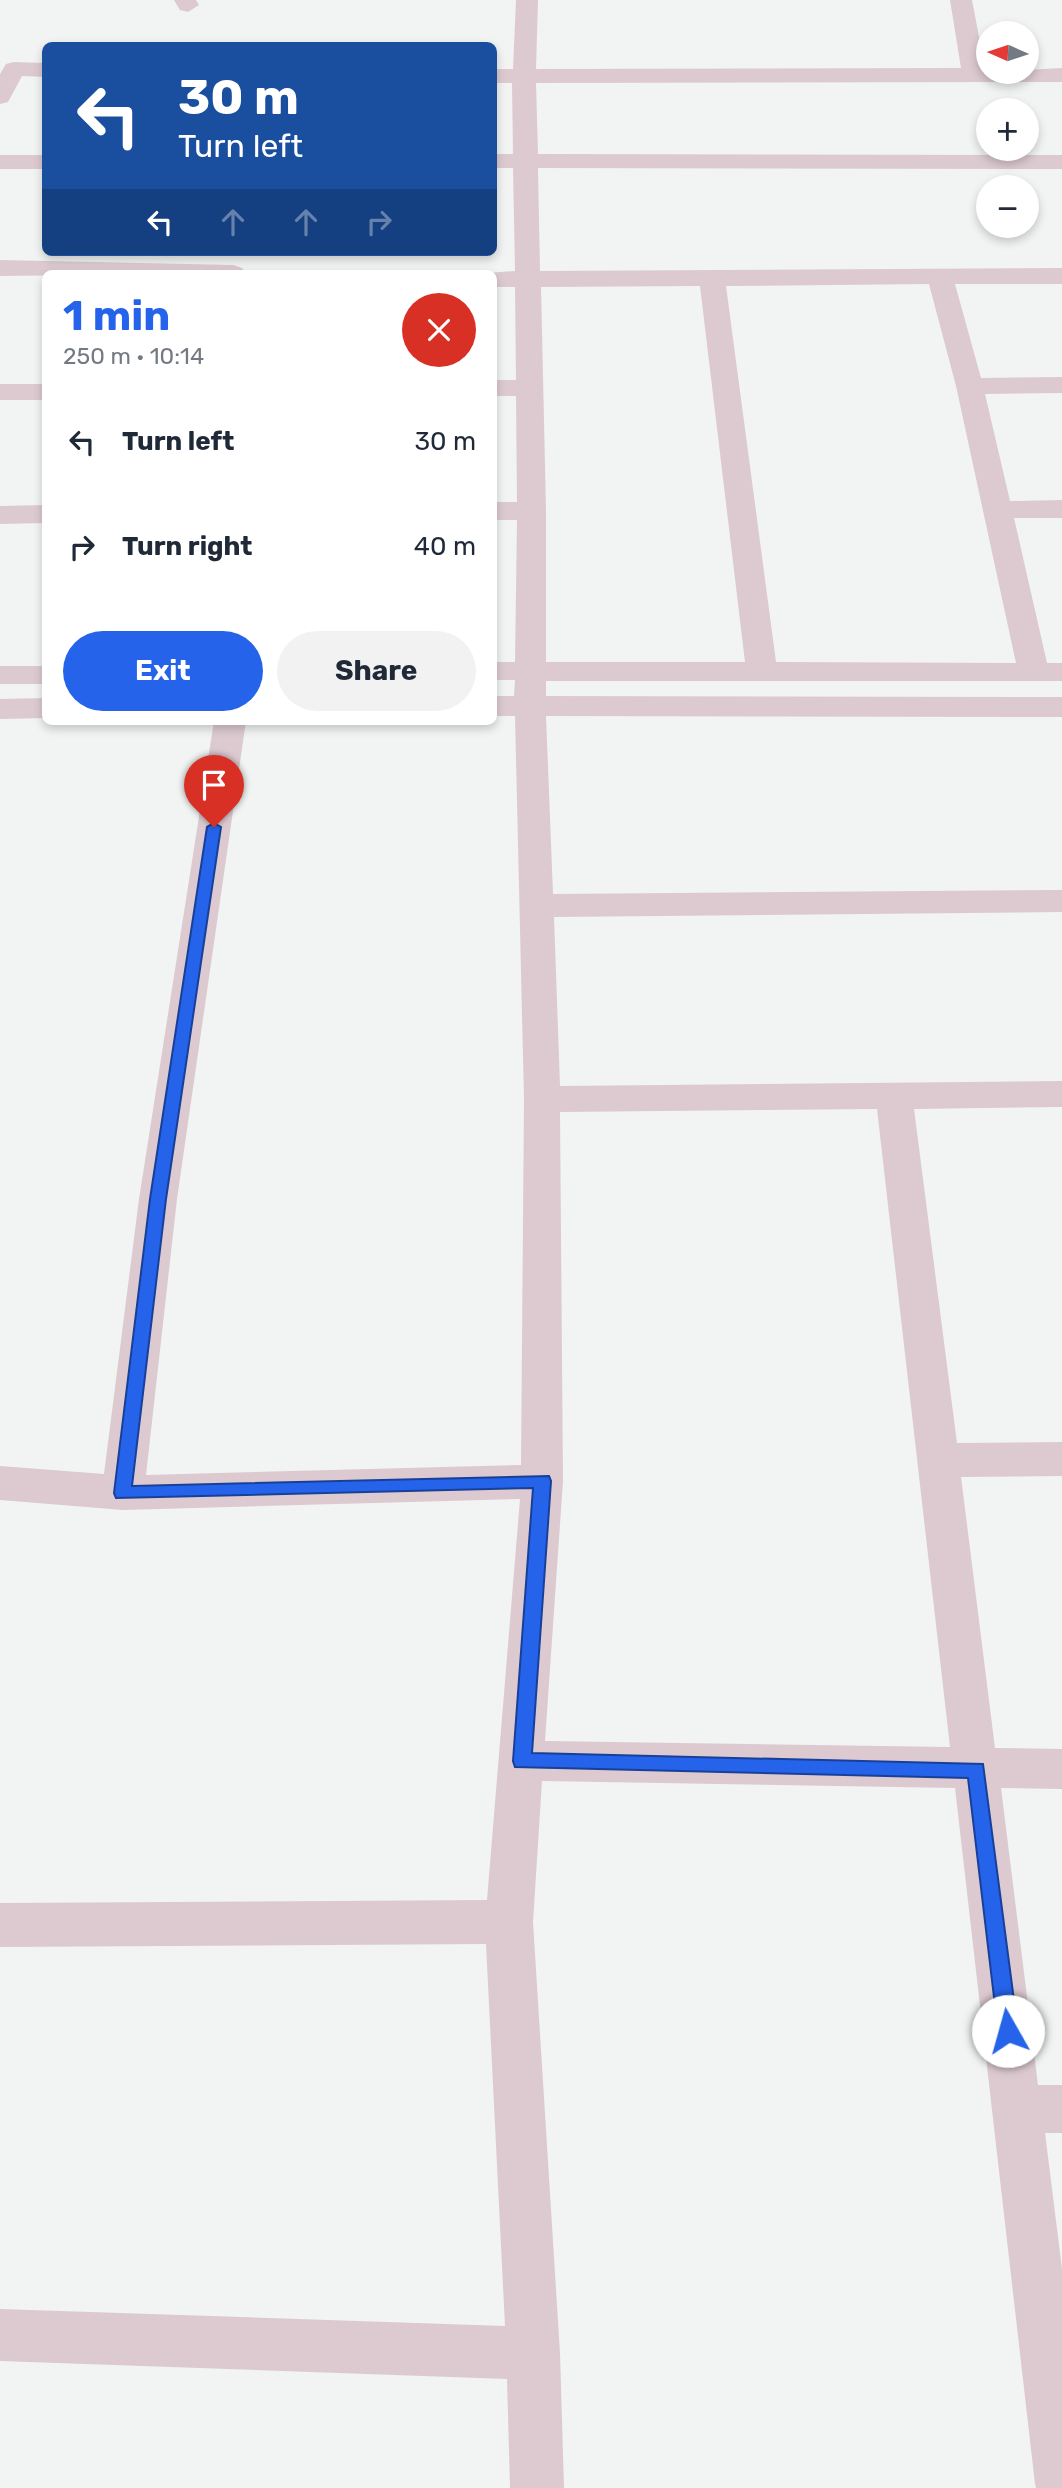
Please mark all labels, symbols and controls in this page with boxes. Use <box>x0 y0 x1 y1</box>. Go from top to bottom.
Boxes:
north arrow <box>976 21 1040 84</box>
map controls <box>976 21 1039 238</box>
text: 30 m <box>178 68 299 126</box>
icon: left <box>63 70 154 161</box>
button: + <box>976 98 1039 161</box>
text: Turn left <box>178 127 303 165</box>
button: − <box>976 175 1039 238</box>
icon: left <box>141 203 179 241</box>
icon: ahead <box>214 203 252 241</box>
icon: ahead <box>287 203 325 241</box>
icon: right <box>360 203 398 241</box>
text: 1 min <box>63 291 170 341</box>
button: close <box>402 293 476 367</box>
text: 250 m · 10:14 <box>63 342 204 370</box>
icon: left <box>63 423 101 461</box>
text: Turn left <box>122 426 234 457</box>
text: 30 m <box>414 426 476 457</box>
icon: right <box>63 528 101 566</box>
text: Turn right <box>122 531 252 562</box>
text: 40 m <box>414 531 476 562</box>
button: Exit <box>63 631 263 711</box>
button: Share <box>277 631 476 711</box>
pin <box>184 755 244 827</box>
icon: arrive <box>195 766 233 804</box>
position arrow <box>971 1994 1045 2068</box>

